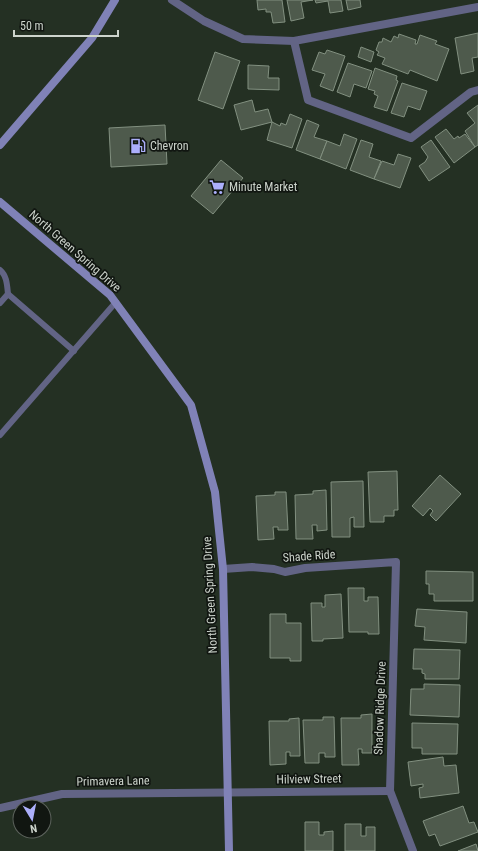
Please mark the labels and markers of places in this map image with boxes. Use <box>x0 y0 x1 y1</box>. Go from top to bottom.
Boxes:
fuel station icon: Chevron <box>129 137 147 155</box>
place label: Chevron <box>150 139 189 153</box>
supermarket icon: Minute Market <box>208 178 226 196</box>
place label: Minute Market <box>229 180 298 194</box>

